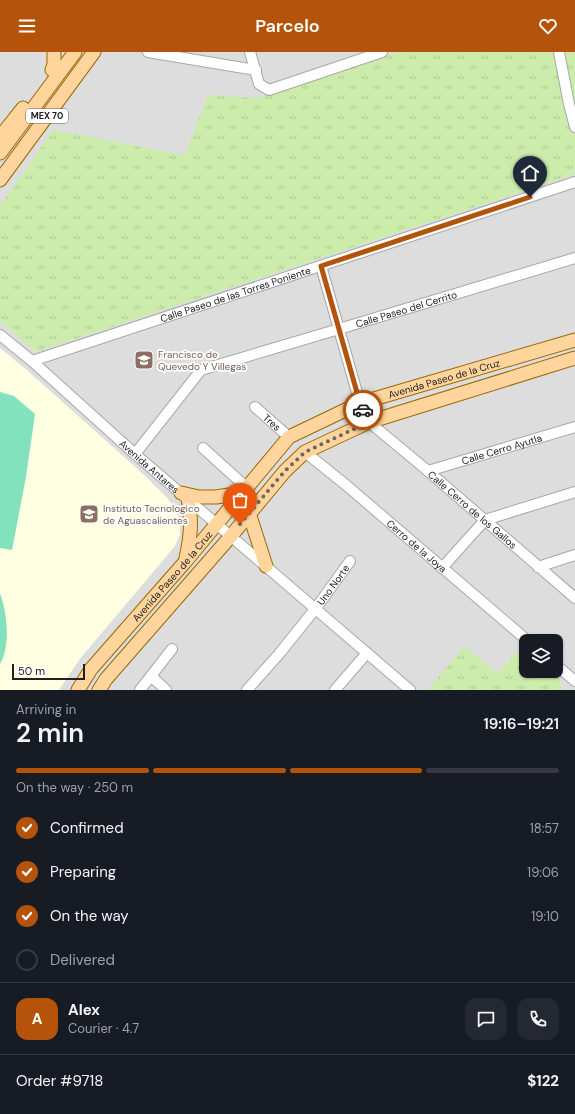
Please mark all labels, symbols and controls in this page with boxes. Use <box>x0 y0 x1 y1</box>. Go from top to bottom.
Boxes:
text: Parcelo <box>255 14 320 38</box>
icon: menu <box>16 15 38 37</box>
icon: heart <box>537 15 559 37</box>
road number: MEX 70 <box>26 109 68 123</box>
pin <box>513 156 547 197</box>
icon: home <box>519 162 541 184</box>
street label: Calle Paseo de las Torres Poniente <box>159 264 313 325</box>
street label: Calle Paseo del Cerrito <box>354 288 459 331</box>
place label: Francisco de Quevedo Y Villegas <box>158 348 246 373</box>
school or university icon: Francisco de Quevedo Y Villegas <box>133 349 155 371</box>
street label: Avenida Paseo de la Cruz <box>387 356 502 401</box>
courier <box>343 390 383 430</box>
icon: car <box>352 399 374 421</box>
street label: Tres <box>260 411 283 434</box>
street label: Calle Cerro Ayutla <box>460 431 544 468</box>
street label: Avenida Antares <box>116 437 182 496</box>
street label: Calle Cerro de los Gallos <box>425 468 519 552</box>
pin <box>223 483 257 524</box>
icon: bag <box>229 489 251 511</box>
place label: Instituto Tecnologico de Aguascalientes <box>103 502 200 527</box>
school or university icon: Instituto Tecnologico de Aguascalientes <box>78 503 100 525</box>
street label: Cerro de la Joya <box>384 517 449 575</box>
street label: Avenida Paseo de la Cruz <box>130 528 216 625</box>
street label: Uno Norte <box>314 562 352 608</box>
map controls <box>519 634 563 678</box>
button: layers <box>519 634 563 678</box>
scale bar <box>12 662 85 681</box>
text: 50 m <box>18 664 45 678</box>
text: Arriving in <box>16 701 76 718</box>
text: 19:16–19:21 <box>483 714 559 734</box>
text: 2 min <box>16 716 84 750</box>
text: On the way · 250 m <box>16 779 133 796</box>
icon: check <box>16 817 38 839</box>
text: Confirmed <box>50 818 124 838</box>
text: 18:57 <box>530 820 559 837</box>
icon: check <box>16 861 38 883</box>
text: Preparing <box>50 862 116 882</box>
text: 19:06 <box>527 864 559 881</box>
icon: check <box>16 905 38 927</box>
text: On the way <box>50 906 129 926</box>
text: 19:10 <box>531 908 559 925</box>
text: Delivered <box>50 950 115 970</box>
button: chat <box>465 998 507 1040</box>
button: phone <box>517 998 559 1040</box>
text: Alex <box>68 1000 100 1020</box>
text: A <box>32 1009 42 1029</box>
text: Courier · 4.7 <box>68 1020 139 1037</box>
text: Order #9718 <box>16 1071 103 1091</box>
text: $122 <box>527 1071 559 1091</box>

